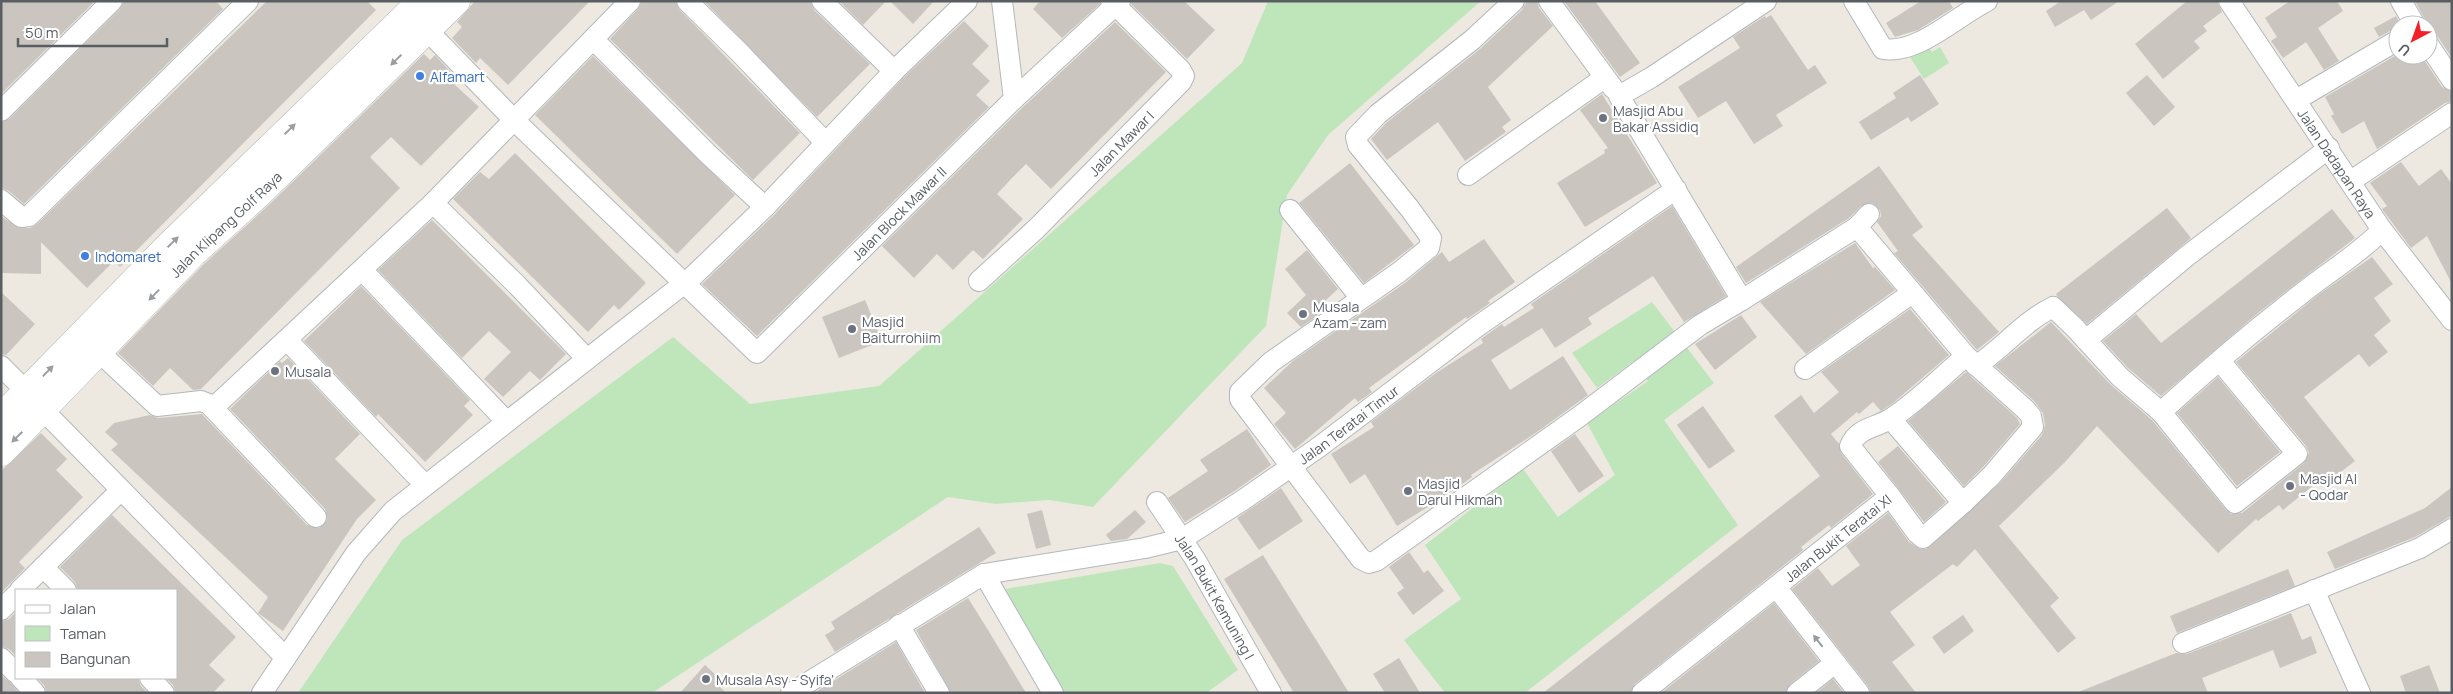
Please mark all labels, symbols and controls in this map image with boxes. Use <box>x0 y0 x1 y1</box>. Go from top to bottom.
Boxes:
scale bar <box>18 15 166 47</box>
north arrow <box>2388 15 2438 65</box>
text: 50 m <box>25 22 59 43</box>
text: U <box>2394 40 2414 61</box>
one-way arrow <box>390 54 402 66</box>
place label: Alfamart <box>430 67 485 86</box>
marker: Alfamart <box>414 70 426 82</box>
place label: Masjid Abu Bakar Assidiq <box>1613 101 1699 136</box>
street label: Jalan Dadapan Raya <box>2294 105 2381 222</box>
street label: Jalan Mawar I <box>1084 106 1157 180</box>
marker: Masjid Abu Bakar Assidiq <box>1597 112 1609 124</box>
one-way arrow <box>284 123 296 135</box>
street label: Jalan Block Mawar II <box>847 162 950 264</box>
street label: Jalan Klipang Golf Raya <box>165 167 286 281</box>
one-way arrow <box>167 236 179 248</box>
place label: Indomaret <box>95 247 162 266</box>
marker: Indomaret <box>79 250 91 262</box>
one-way arrow <box>148 288 160 300</box>
place label: Musala Azam - zam <box>1313 297 1387 332</box>
marker: Musala Azam - zam <box>1297 308 1309 320</box>
place label: Masjid Baiturrohiim <box>862 312 941 347</box>
marker: Masjid Baiturrohiim <box>846 323 858 335</box>
place label: Musala <box>285 362 331 381</box>
marker: Musala <box>269 365 281 377</box>
one-way arrow <box>42 366 54 378</box>
street label: Jalan Teratai Timur <box>1294 380 1402 468</box>
one-way arrow <box>11 431 23 443</box>
place label: Masjid Al - Qodar <box>2300 469 2357 504</box>
place label: Masjid Darul Hikmah <box>1418 474 1502 509</box>
marker: Masjid Al - Qodar <box>2284 480 2296 492</box>
marker: Masjid Darul Hikmah <box>1402 485 1414 497</box>
street label: Jalan Bukit Teratai XI <box>1780 489 1895 586</box>
street label: Jalan Bukit Kemuning I <box>1171 530 1259 663</box>
legend <box>15 589 178 679</box>
text: Jalan <box>60 598 96 619</box>
text: Taman <box>60 623 106 644</box>
one-way arrow <box>1812 635 1823 648</box>
text: Bangunan <box>60 648 130 669</box>
place label: Musala Asy - Syifa' <box>716 670 834 689</box>
marker: Musala Asy - Syifa' <box>700 673 712 685</box>

